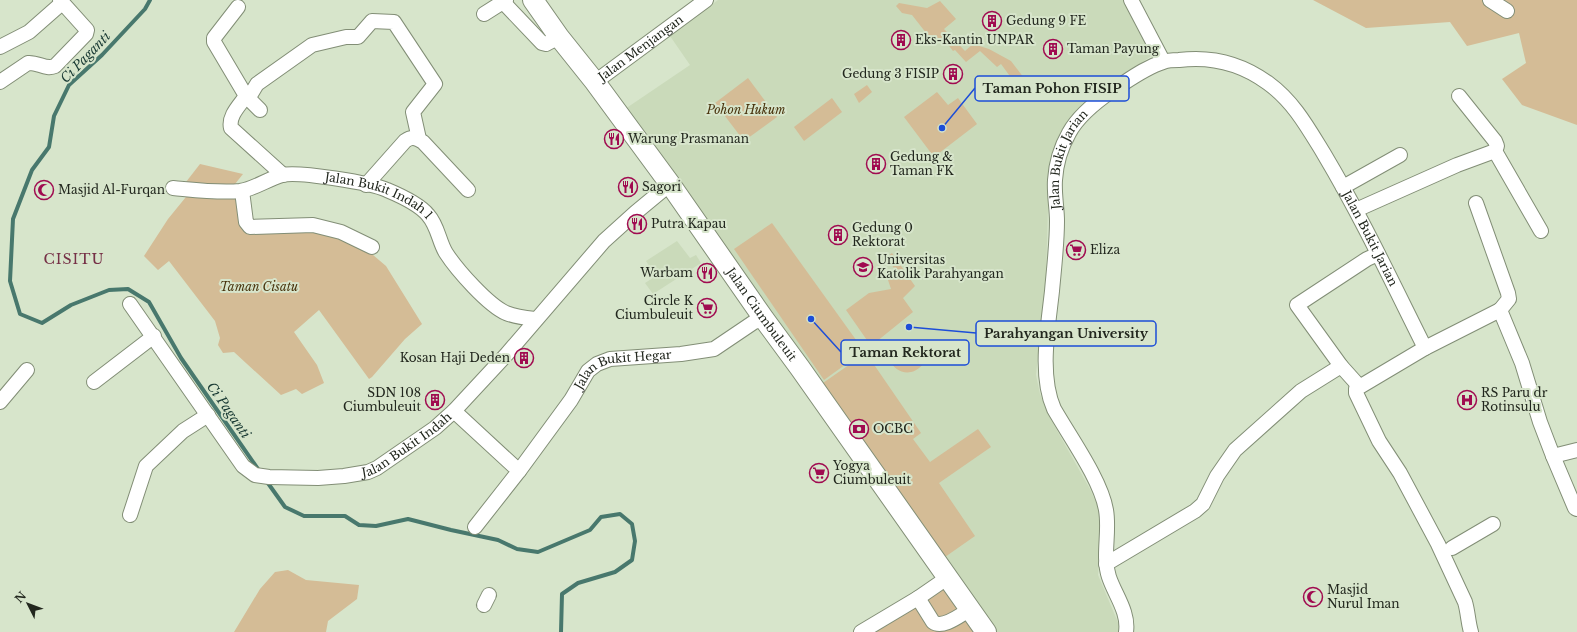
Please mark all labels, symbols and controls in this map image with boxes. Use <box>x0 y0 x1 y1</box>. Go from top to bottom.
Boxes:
building icon: Gedung 9 FE <box>981 10 1003 32</box>
street label: Jalan Menjangan <box>593 11 686 85</box>
place label: Gedung 9 FE <box>1006 13 1086 28</box>
water label: Ci Paganti <box>57 28 114 87</box>
building icon: Eks-Kantin UNPAR <box>890 29 912 51</box>
place label: Eks-Kantin UNPAR <box>915 32 1035 47</box>
building icon: Taman Payung <box>1042 38 1064 60</box>
place label: Taman Payung <box>1067 41 1160 56</box>
building icon: Gedung 3 FISIP <box>942 63 964 85</box>
place label: Gedung 3 FISIP <box>842 66 939 81</box>
callout: Taman Pohon FISIP <box>975 76 1129 101</box>
text: Taman Pohon FISIP <box>983 80 1122 97</box>
park label: Pohon Hukum <box>705 102 786 117</box>
street label: Jalan Bukit Jarian <box>1047 106 1091 212</box>
restaurant icon: Warung Prasmanan <box>603 128 625 150</box>
place label: Warung Prasmanan <box>627 131 749 146</box>
place label: Gedung & Taman FK <box>890 149 954 178</box>
building icon: Gedung & Taman FK <box>865 153 887 175</box>
street label: Jalan Bukit Indah 1 <box>322 169 436 222</box>
restaurant icon: Sagori <box>617 176 639 198</box>
mosque icon: Masjid Al-Furqan <box>33 179 55 201</box>
place label: Sagori <box>642 179 681 194</box>
place label: Masjid Al-Furqan <box>58 182 165 197</box>
street label: Jalan Bukit Jarian <box>1338 186 1401 288</box>
restaurant icon: Putra Kapau <box>626 213 648 235</box>
place label: Putra Kapau <box>651 216 726 231</box>
place label: Gedung 0 Rektorat <box>852 220 913 249</box>
building icon: Gedung 0 Rektorat <box>827 224 849 246</box>
supermarket icon: Eliza <box>1065 239 1087 261</box>
place label: Eliza <box>1090 242 1120 257</box>
district label: CISITU <box>43 250 105 268</box>
place label: Universitas Katolik Parahyangan <box>877 252 1004 281</box>
school or university icon: Universitas Katolik Parahyangan <box>852 256 874 278</box>
restaurant icon: Warbam <box>696 262 718 284</box>
street label: Jalan Ciumbuleuit <box>722 263 801 364</box>
place label: Warbam <box>639 265 693 280</box>
park label: Taman Cisatu <box>220 279 298 294</box>
place label: Circle K Ciumbuleuit <box>615 293 694 322</box>
supermarket icon: Circle K Ciumbuleuit <box>696 297 718 319</box>
callout: Parahyangan University <box>976 321 1156 346</box>
text: Parahyangan University <box>984 325 1149 342</box>
callout: Taman Rektorat <box>841 340 969 365</box>
text: Taman Rektorat <box>849 344 961 361</box>
building icon: Kosan Haji Deden <box>513 347 535 369</box>
street label: Jalan Bukit Hegar <box>570 347 672 394</box>
place label: Kosan Haji Deden <box>400 350 510 365</box>
water label: Ci Paganti <box>203 379 254 442</box>
place label: SDN 108 Ciumbuleuit <box>343 385 421 414</box>
place label: RS Paru dr Rotinsulu <box>1481 385 1548 414</box>
building icon: SDN 108 Ciumbuleuit <box>424 389 446 411</box>
hospital icon: RS Paru dr Rotinsulu <box>1456 389 1478 411</box>
street label: Jalan Bukit Indah <box>359 409 454 480</box>
bank icon: OCBC <box>848 418 870 440</box>
place label: OCBC <box>873 421 913 436</box>
place label: Yogya Ciumbuleuit <box>832 458 911 487</box>
supermarket icon: Yogya Ciumbuleuit <box>808 462 830 484</box>
place label: Masjid Nurul Iman <box>1327 582 1399 611</box>
north arrow <box>8 584 48 624</box>
mosque icon: Masjid Nurul Iman <box>1302 586 1324 608</box>
text: N <box>12 588 30 606</box>

